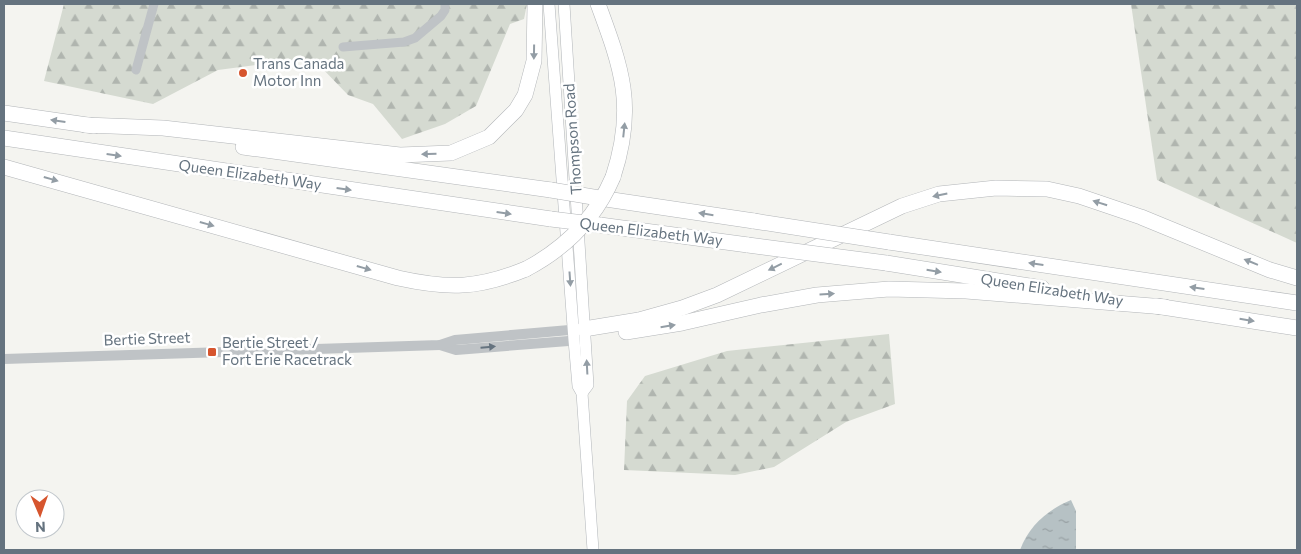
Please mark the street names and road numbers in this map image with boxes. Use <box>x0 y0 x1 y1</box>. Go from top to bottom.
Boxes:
street label: Thompson Road <box>559 83 585 195</box>
street label: Queen Elizabeth Way <box>178 155 323 193</box>
street label: Queen Elizabeth Way <box>579 213 724 249</box>
street label: Queen Elizabeth Way <box>980 269 1125 309</box>
street label: Bertie Street <box>103 327 191 349</box>

